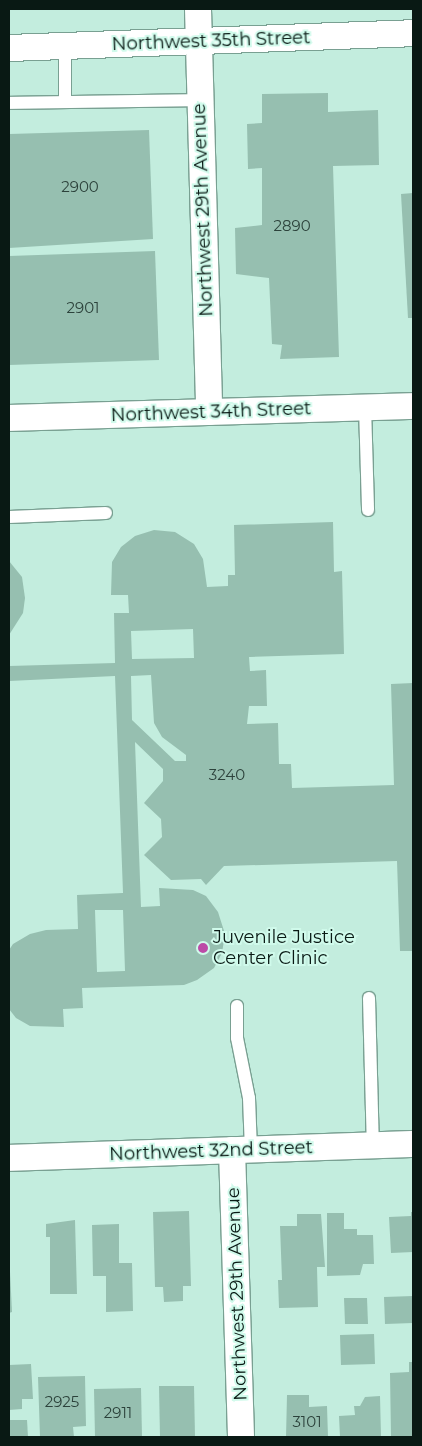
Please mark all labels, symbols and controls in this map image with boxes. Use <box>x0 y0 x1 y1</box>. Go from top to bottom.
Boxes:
street label: Northwest 35th Street <box>111 27 311 55</box>
street label: Northwest 29th Avenue <box>188 103 218 317</box>
house number: 2900 <box>61 178 99 196</box>
house number: 2890 <box>273 217 311 235</box>
house number: 2901 <box>67 299 99 317</box>
street label: Northwest 34th Street <box>110 398 312 426</box>
house number: 3240 <box>209 766 245 784</box>
place label: Juvenile Justice Center Clinic <box>213 927 355 970</box>
marker: Juvenile Justice Center Clinic <box>197 942 209 954</box>
street label: Northwest 32nd Street <box>109 1137 313 1165</box>
street label: Northwest 29th Avenue <box>222 1187 252 1401</box>
house number: 2925 <box>45 1393 79 1411</box>
house number: 2911 <box>104 1404 132 1422</box>
house number: 3101 <box>292 1413 322 1431</box>

